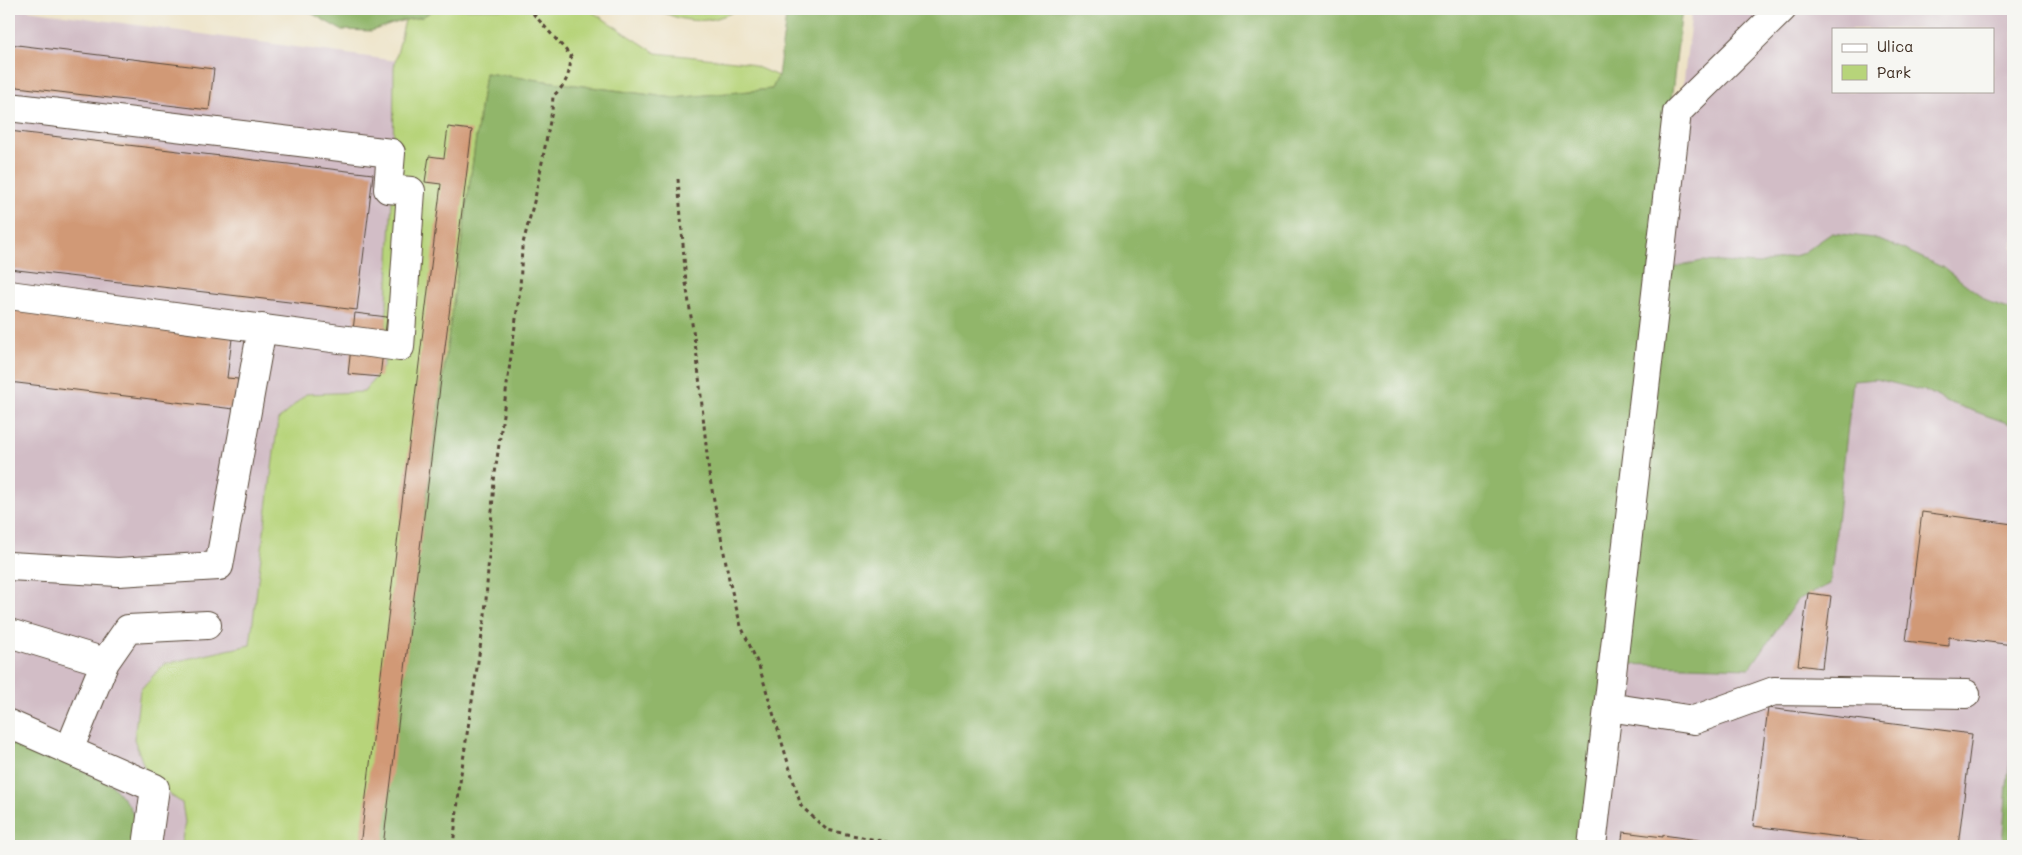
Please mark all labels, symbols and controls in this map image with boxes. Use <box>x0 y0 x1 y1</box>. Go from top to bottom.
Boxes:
legend <box>1832 28 1994 92</box>
text: Ulica <box>1877 36 1914 56</box>
text: Park <box>1877 62 1911 82</box>

